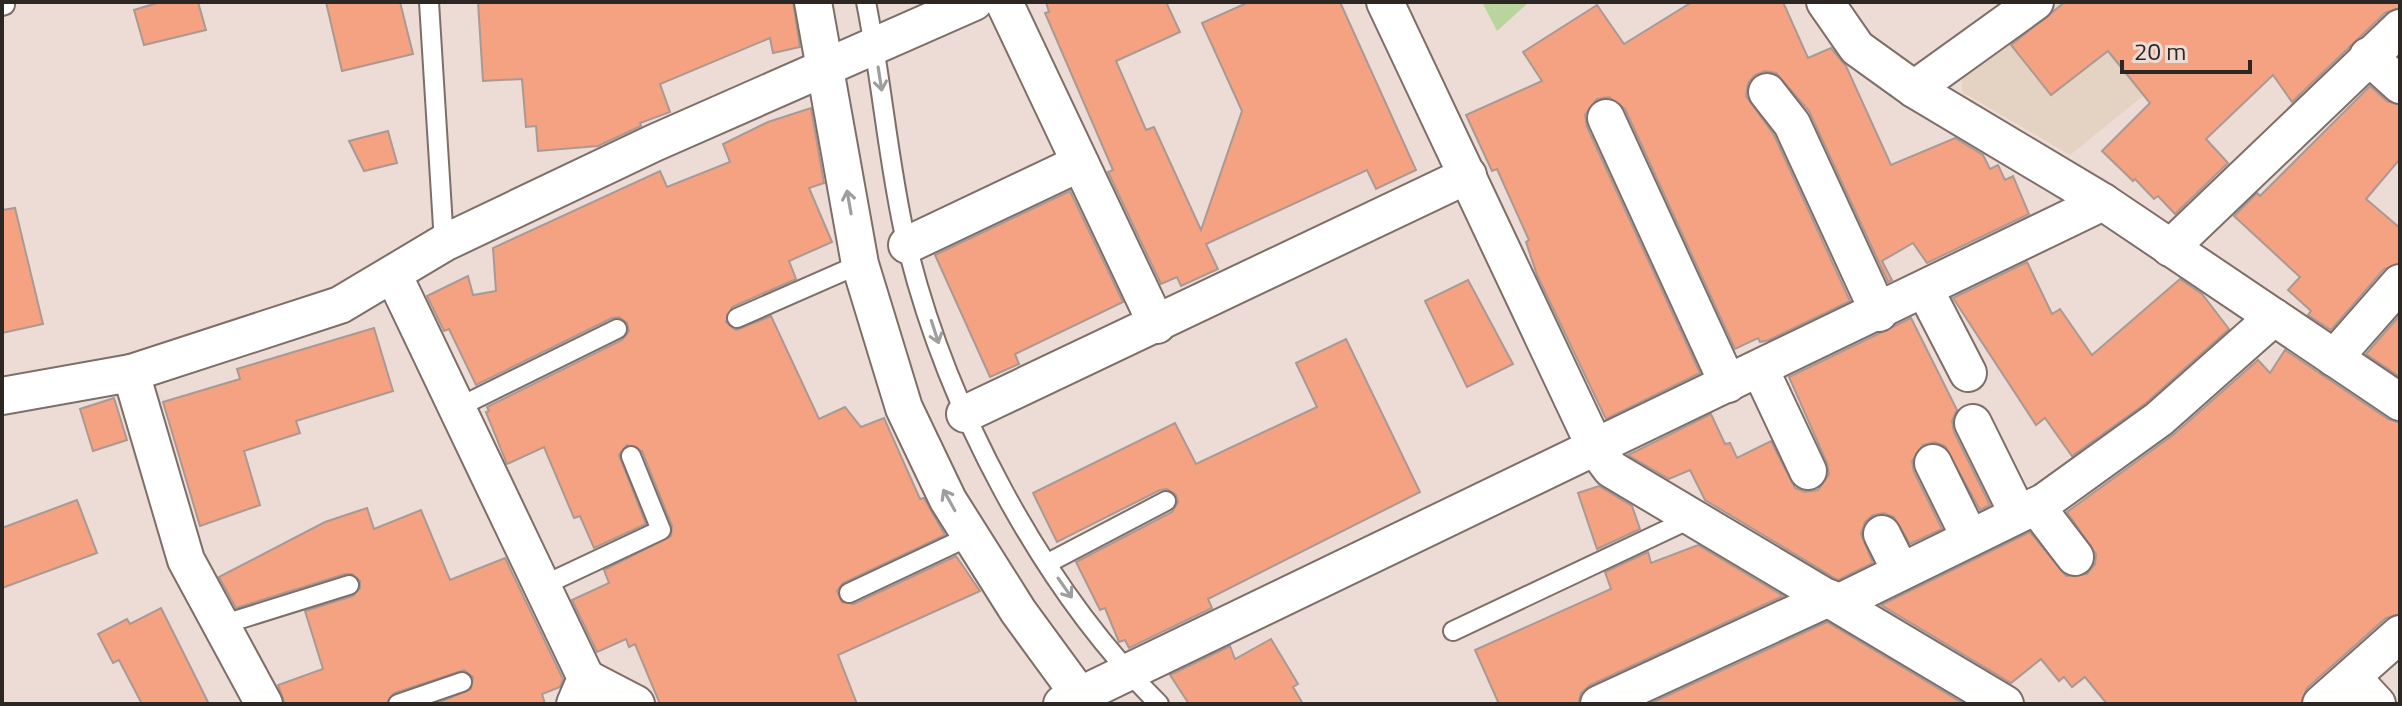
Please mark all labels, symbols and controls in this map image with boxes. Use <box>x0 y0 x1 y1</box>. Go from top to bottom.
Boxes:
scale bar <box>2122 24 2250 74</box>
text: 20 m <box>2134 33 2186 69</box>
one-way arrow <box>873 65 888 91</box>
one-way arrow <box>840 190 855 216</box>
one-way arrow <box>929 319 943 344</box>
one-way arrow <box>941 489 956 513</box>
one-way arrow <box>1057 576 1073 598</box>

